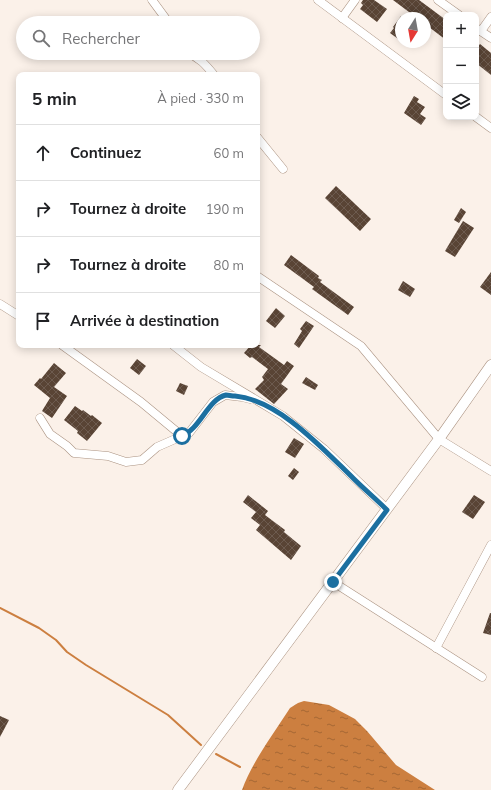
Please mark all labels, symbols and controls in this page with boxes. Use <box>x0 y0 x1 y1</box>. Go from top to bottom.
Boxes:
north arrow <box>395 12 431 48</box>
map controls <box>443 12 479 120</box>
button: + <box>443 12 479 48</box>
search box <box>16 16 260 60</box>
icon: search <box>30 27 52 49</box>
text: Rechercher <box>62 29 140 48</box>
button: − <box>443 48 479 84</box>
button: layers <box>443 84 479 120</box>
text: 5 min <box>32 88 77 109</box>
text: À pied · 330 m <box>157 90 244 106</box>
icon: ahead <box>32 142 54 164</box>
text: Continuez <box>70 143 141 162</box>
text: 60 m <box>214 145 244 161</box>
icon: right <box>32 198 54 220</box>
text: Tournez à droite <box>70 199 186 218</box>
text: 190 m <box>206 201 244 217</box>
icon: right <box>32 254 54 276</box>
text: Tournez à droite <box>70 255 186 274</box>
text: 80 m <box>214 257 244 273</box>
icon: arrive <box>32 310 54 332</box>
text: Arrivée à destination <box>70 311 219 330</box>
route start <box>173 427 191 445</box>
route end <box>324 573 342 591</box>

